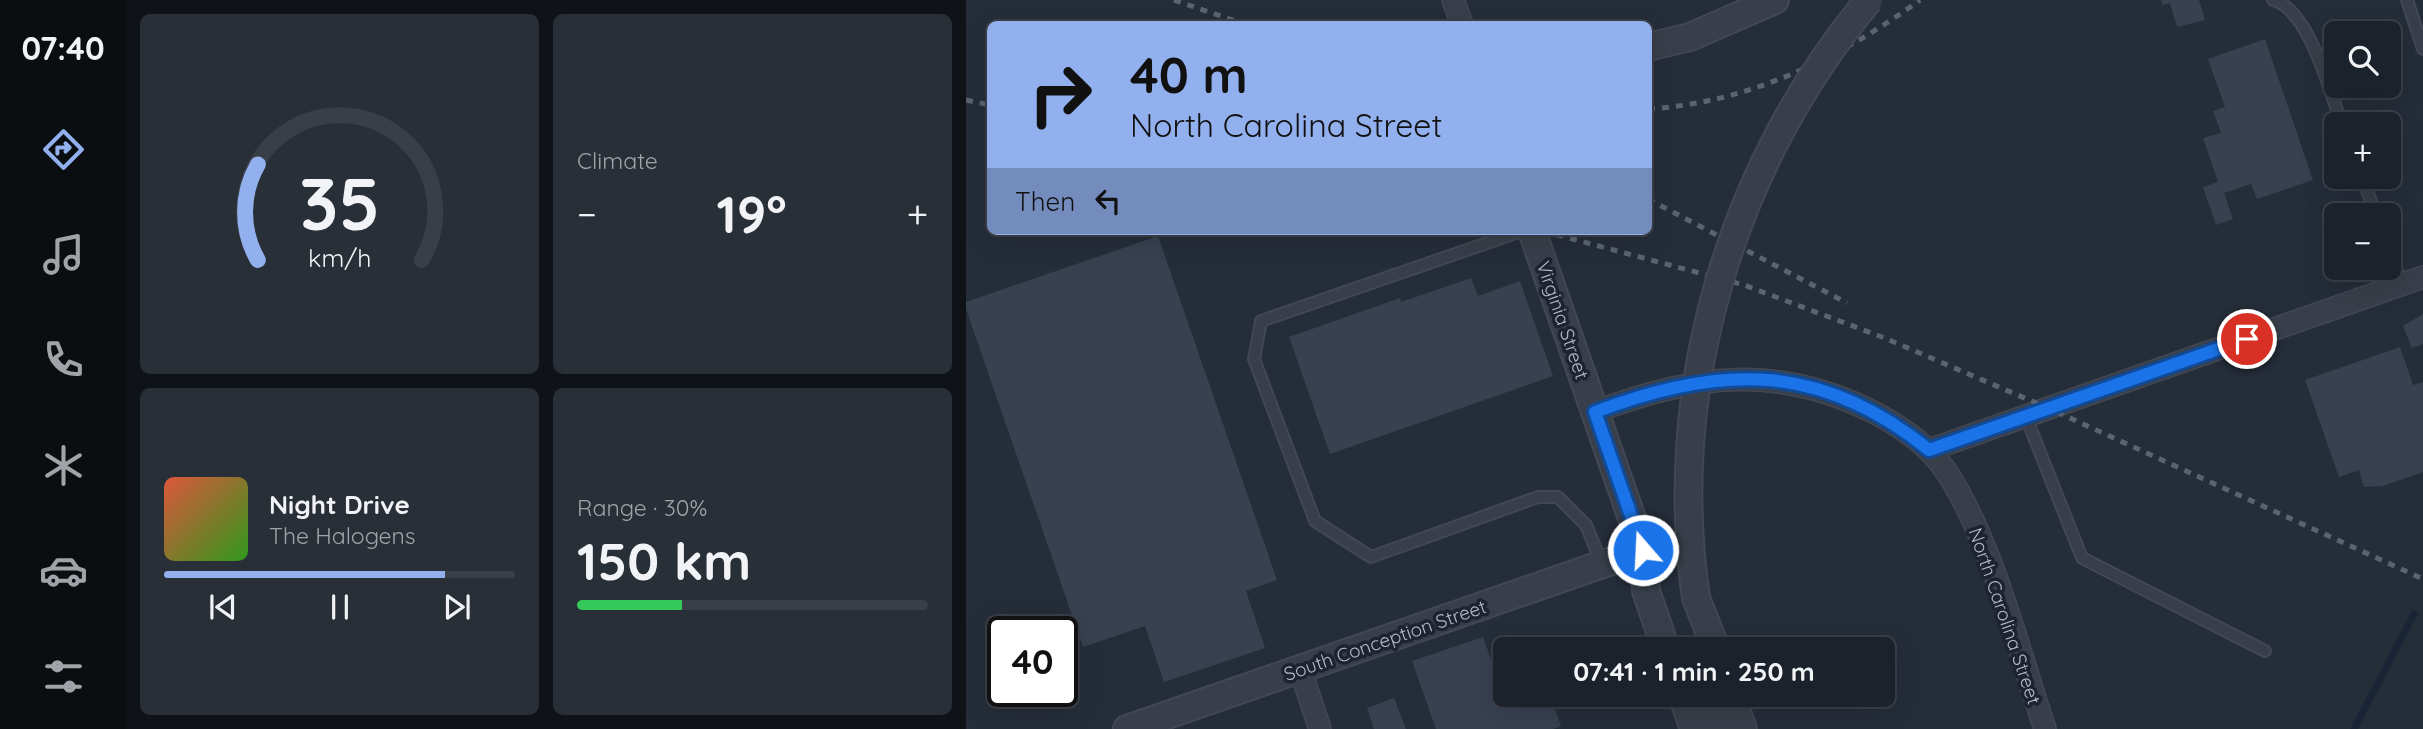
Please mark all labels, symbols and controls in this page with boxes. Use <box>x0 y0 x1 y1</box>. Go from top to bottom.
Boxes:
map controls <box>2324 21 2401 280</box>
button: search <box>2324 21 2401 98</box>
text: 07:40 <box>21 28 105 68</box>
text: 40 m <box>1130 44 1248 105</box>
icon: right <box>1015 49 1106 140</box>
text: North Carolina Street <box>1130 105 1442 145</box>
button: + <box>2324 112 2401 189</box>
icon: directions <box>39 125 88 174</box>
text: Climate <box>577 146 658 175</box>
text: 35 <box>299 157 380 248</box>
text: 19° <box>717 181 787 246</box>
icon: left <box>1089 182 1127 220</box>
text: Then <box>1015 185 1075 218</box>
text: − <box>577 190 597 238</box>
text: + <box>907 190 928 238</box>
button: − <box>2324 203 2401 280</box>
icon: music <box>39 230 88 279</box>
text: km/h <box>308 242 371 273</box>
street label: Virginia Street <box>1532 258 1594 382</box>
pin <box>2217 309 2277 369</box>
icon: arrive <box>2228 320 2266 358</box>
icon: phone <box>39 335 88 384</box>
icon: climate <box>39 441 88 490</box>
text: Night Drive <box>269 488 410 521</box>
text: Range · 30% <box>577 493 707 522</box>
position arrow <box>1606 513 1680 587</box>
text: The Halogens <box>269 521 416 550</box>
street label: North Carolina Street <box>1963 524 2047 708</box>
text: 150 km <box>577 528 751 593</box>
icon: car <box>39 546 88 595</box>
icon: previous <box>204 588 242 626</box>
icon: pause <box>321 588 359 626</box>
icon: next <box>438 588 476 626</box>
street label: South Conception Street <box>1281 594 1489 686</box>
speed limit sign: 40 <box>987 616 1078 707</box>
icon: filters <box>39 652 88 701</box>
text: 07:41 · 1 min · 250 m <box>1573 655 1815 688</box>

